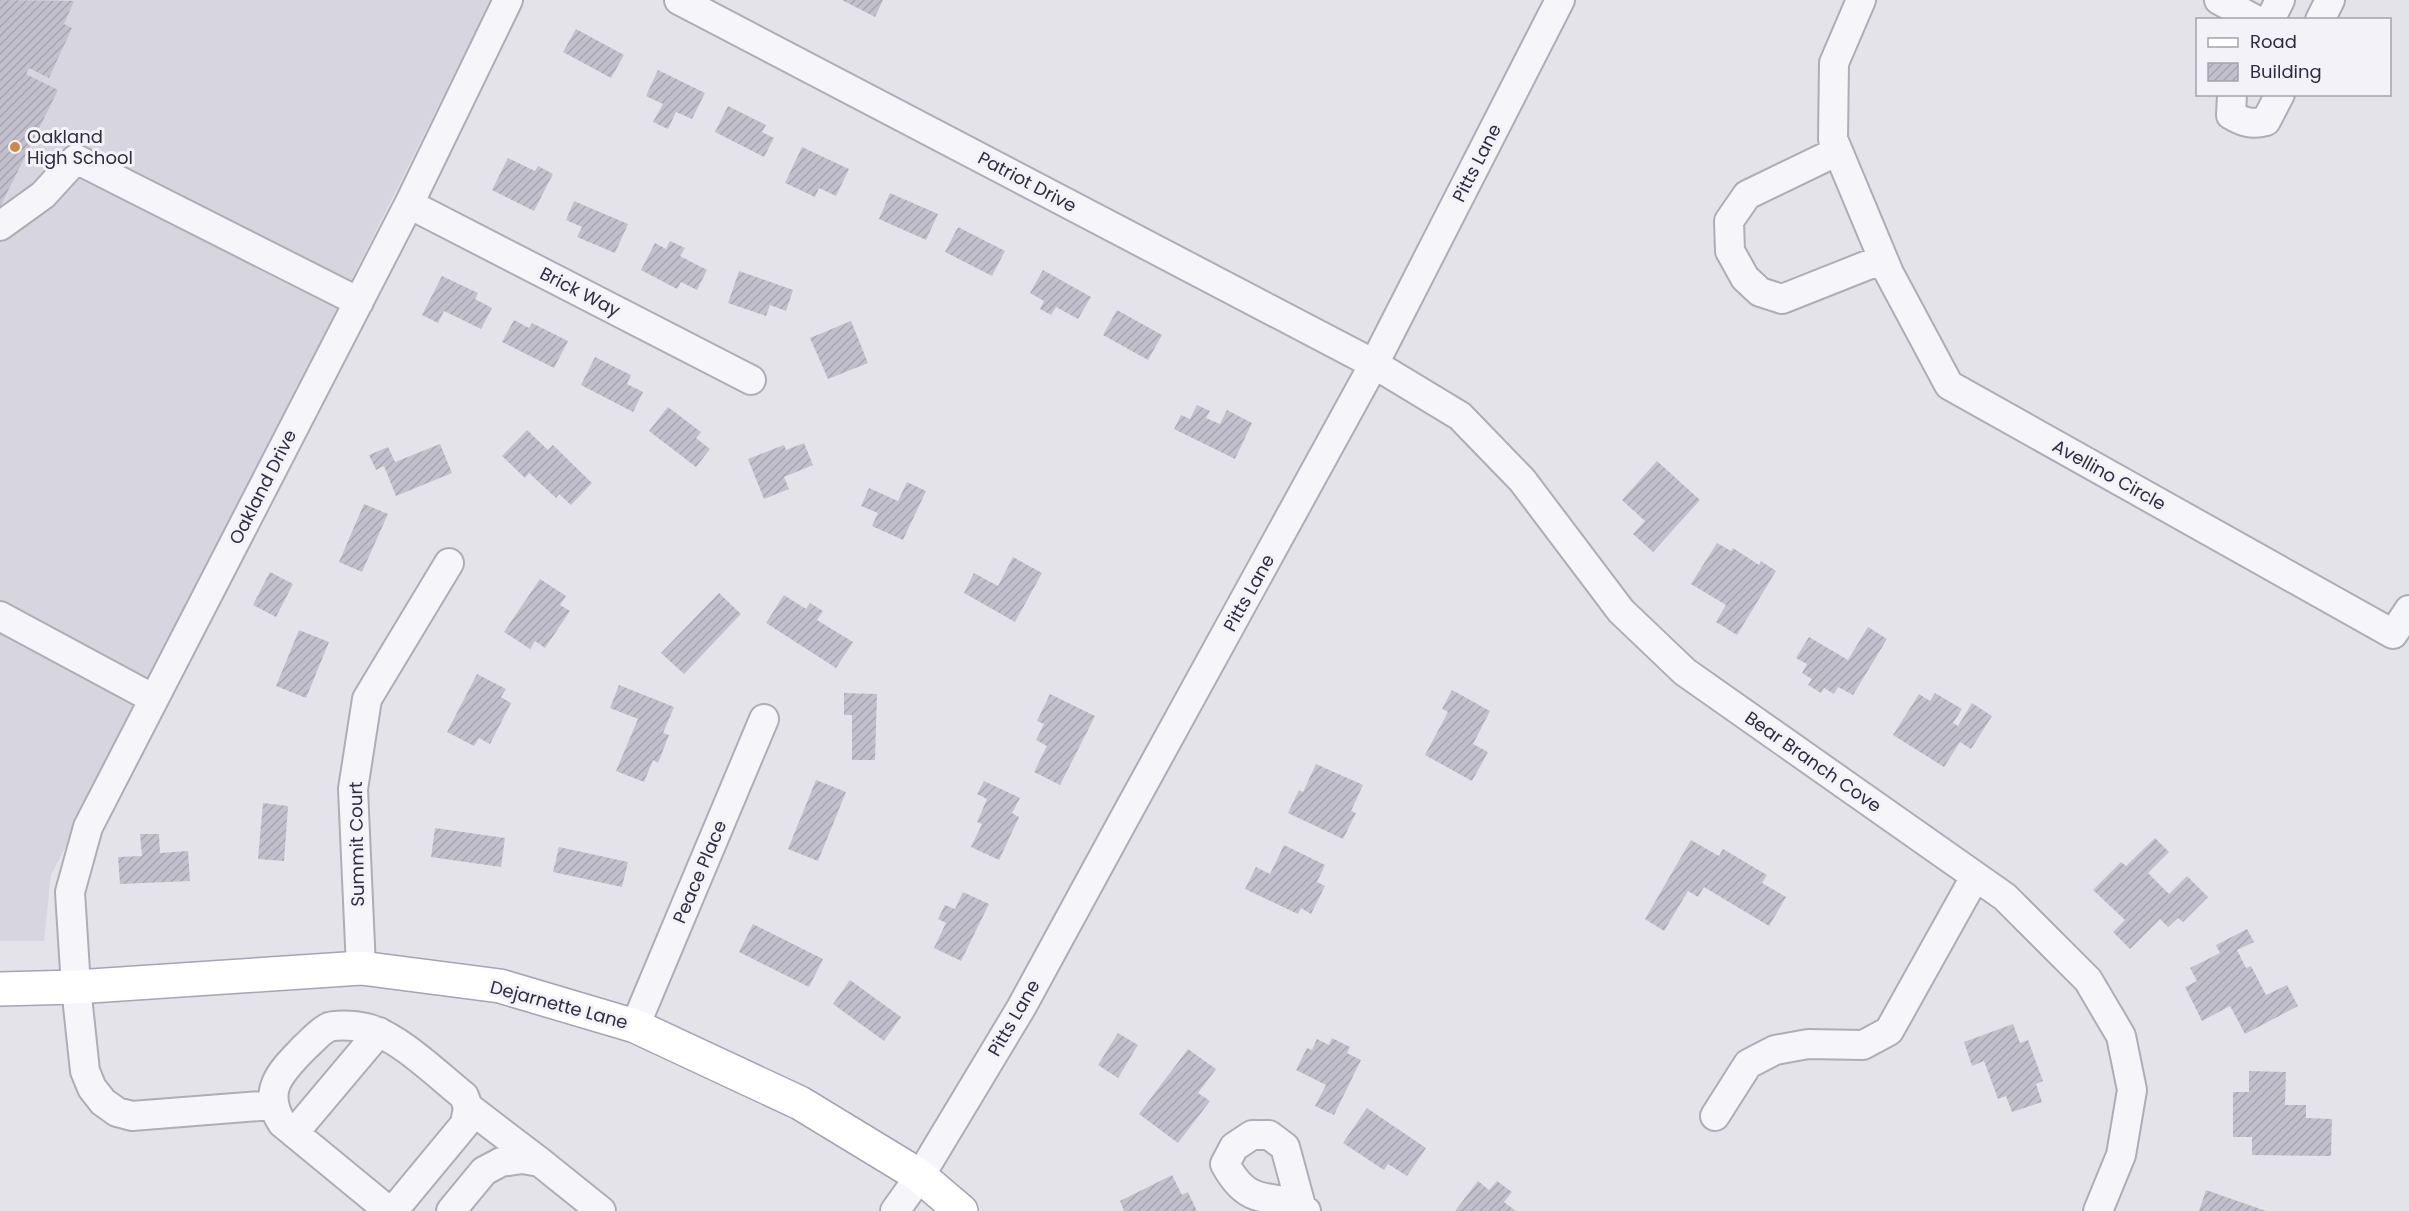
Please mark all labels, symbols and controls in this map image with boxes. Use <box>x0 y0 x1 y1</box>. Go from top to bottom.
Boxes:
legend <box>2196 18 2391 96</box>
text: Road <box>2250 29 2297 54</box>
text: Building <box>2250 59 2322 84</box>
street label: Pitts Lane <box>1446 119 1507 206</box>
place label: Oakland High School <box>27 124 133 170</box>
marker: Oakland High School <box>8 140 22 154</box>
street label: Patriot Drive <box>974 145 1081 218</box>
street label: Brick Way <box>536 261 625 322</box>
street label: Oakland Drive <box>223 425 302 548</box>
street label: Avellino Circle <box>2048 433 2170 516</box>
street label: Pitts Lane <box>1217 550 1280 636</box>
street label: Bear Branch Cove <box>1740 705 1887 818</box>
street label: Summit Court <box>343 781 370 907</box>
street label: Peace Place <box>667 816 732 927</box>
street label: Dejarnette Lane <box>488 974 631 1035</box>
street label: Pitts Lane <box>982 975 1046 1061</box>

